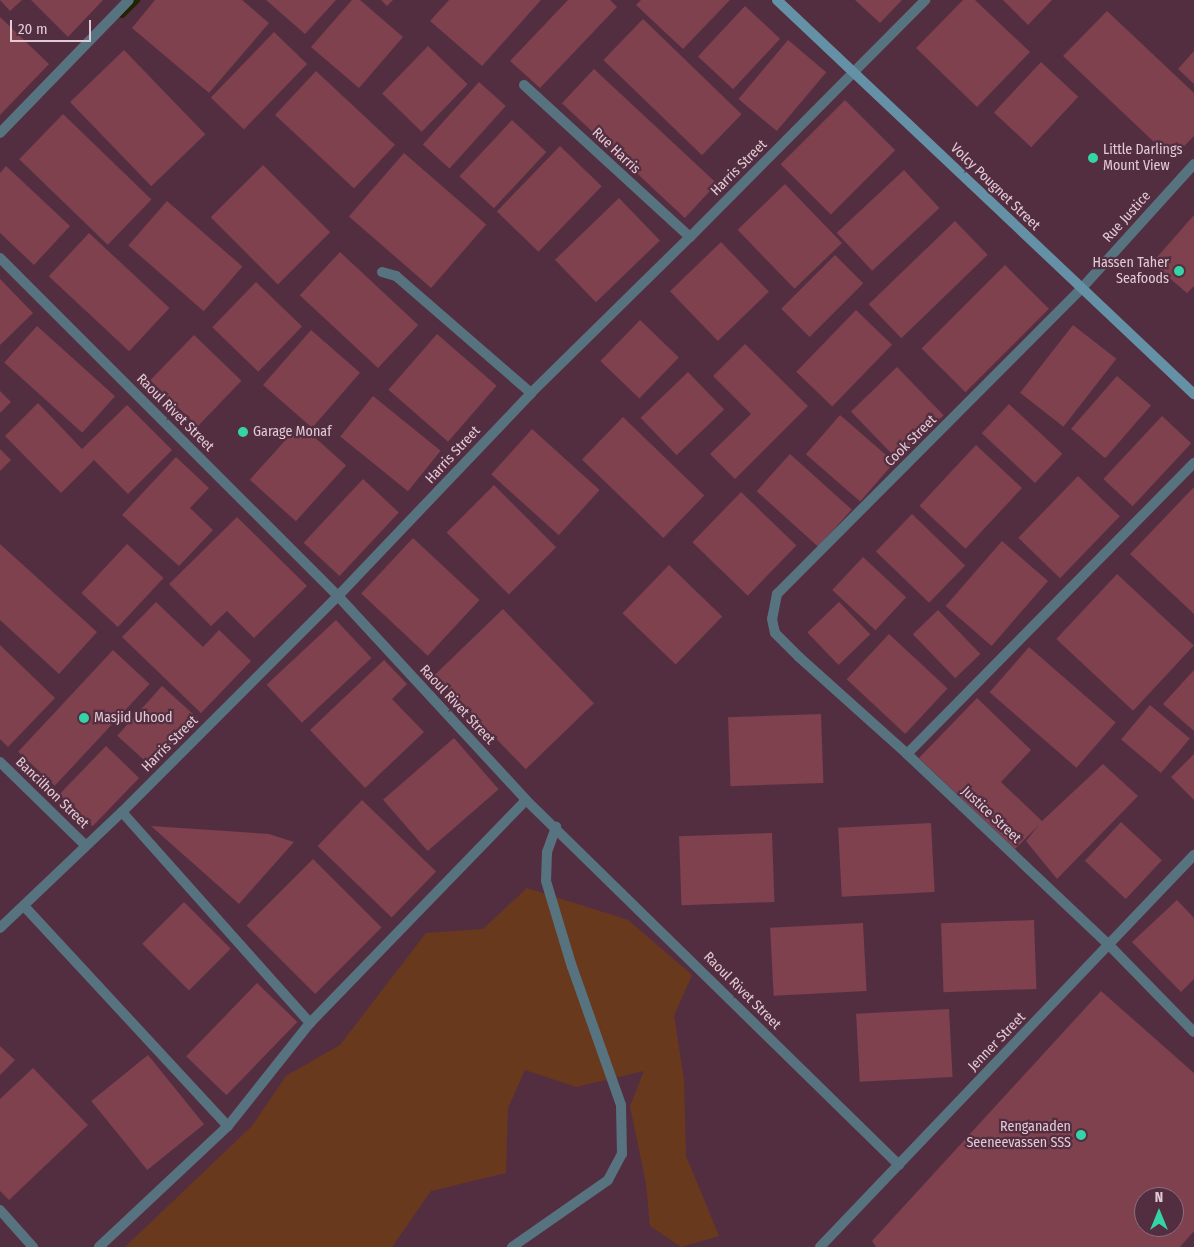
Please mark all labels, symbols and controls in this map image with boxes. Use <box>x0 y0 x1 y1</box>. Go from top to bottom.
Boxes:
scale bar <box>12 10 94 42</box>
text: 20 m <box>18 20 48 38</box>
street label: Rue Harris <box>588 124 644 178</box>
street label: Harris Street <box>707 136 771 200</box>
street label: Volcy Pougnet Street <box>947 140 1043 234</box>
place label: Little Darlings Mount View <box>1103 142 1182 174</box>
marker: Little Darlings Mount View <box>1087 152 1099 164</box>
street label: Rue Justice <box>1100 188 1154 246</box>
place label: Hassen Taher Seafoods <box>1093 255 1169 288</box>
marker: Hassen Taher Seafoods <box>1173 265 1185 277</box>
street label: Raoul Rivet Street <box>133 371 217 455</box>
street label: Cook Street <box>882 412 940 470</box>
street label: Harris Street <box>422 423 484 487</box>
place label: Garage Monaf <box>253 424 331 440</box>
marker: Garage Monaf <box>237 426 249 438</box>
street label: Raoul Rivet Street <box>416 662 498 748</box>
place label: Masjid Uhood <box>94 710 172 726</box>
marker: Masjid Uhood <box>78 712 90 724</box>
street label: Harris Street <box>138 712 202 776</box>
street label: Bancilhon Street <box>12 754 92 832</box>
street label: Justice Street <box>958 783 1024 847</box>
street label: Raoul Rivet Street <box>700 949 784 1033</box>
street label: Jenner Street <box>965 1009 1029 1075</box>
place label: Renganaden Seeneevassen SSS <box>966 1119 1071 1152</box>
marker: Renganaden Seeneevassen SSS <box>1075 1129 1087 1141</box>
north arrow <box>1134 1187 1184 1237</box>
text: N <box>1155 1189 1163 1206</box>

